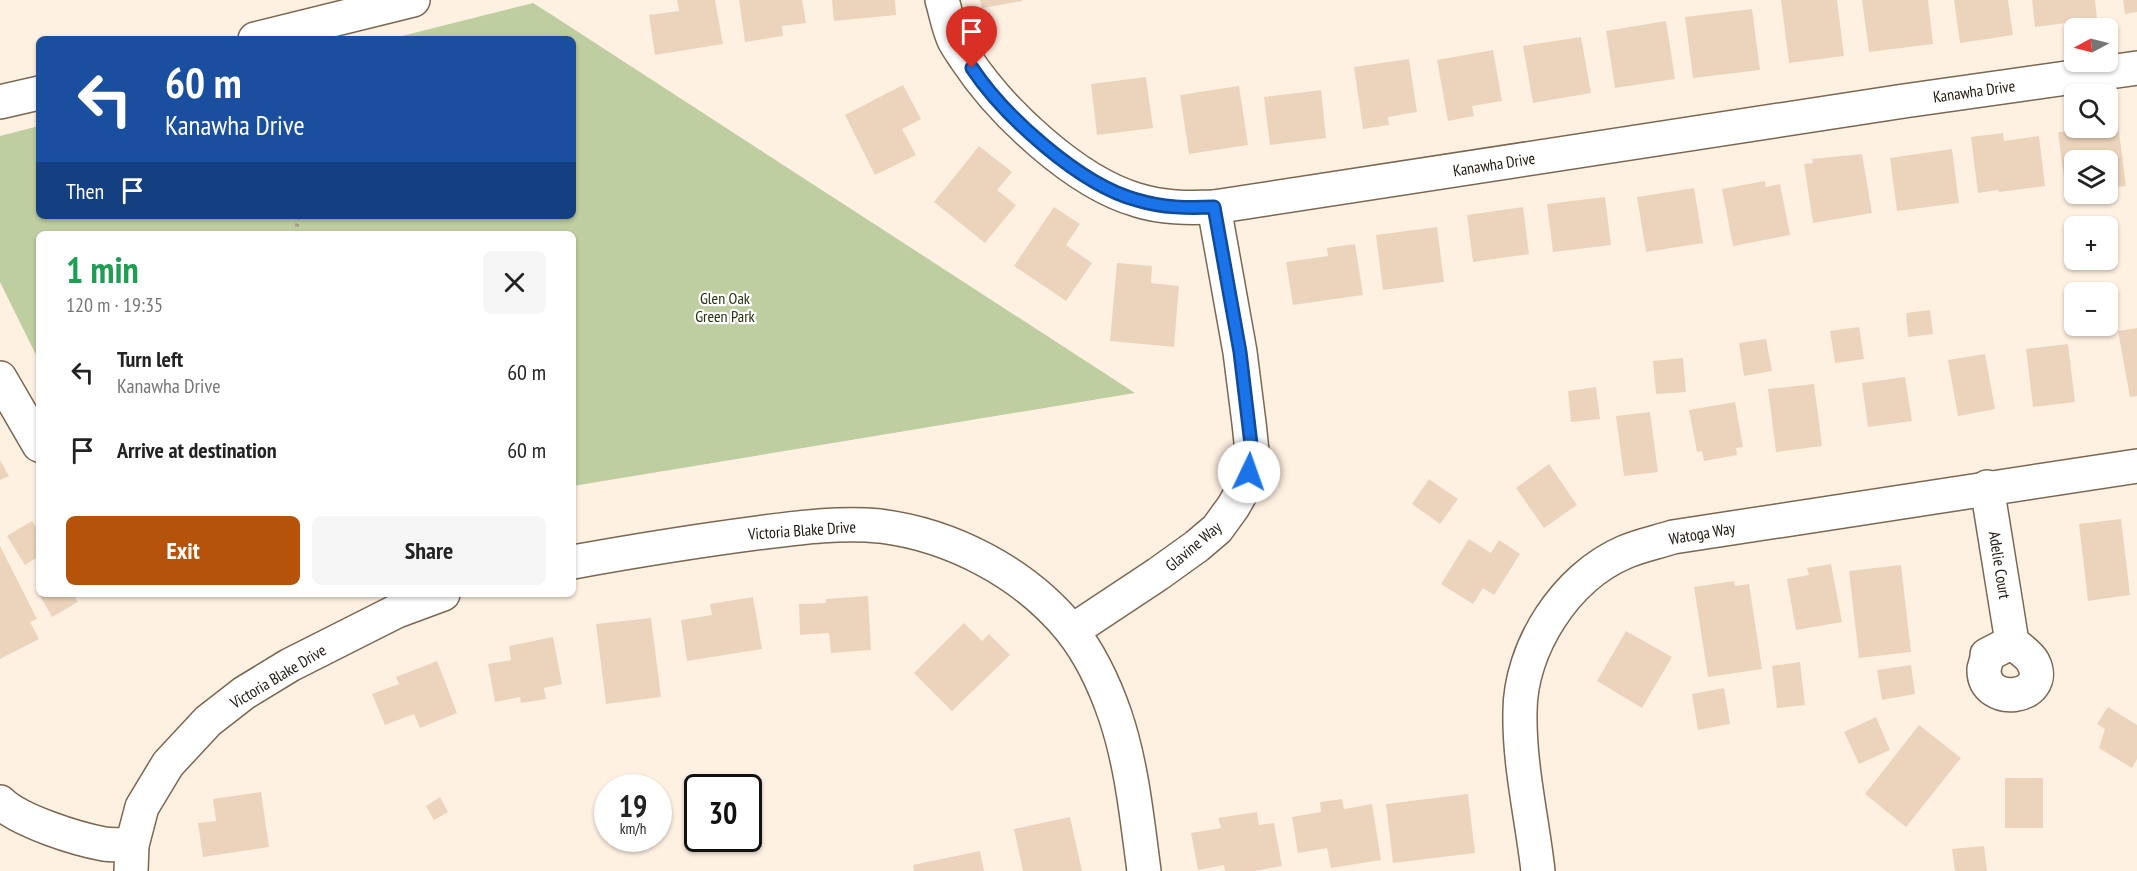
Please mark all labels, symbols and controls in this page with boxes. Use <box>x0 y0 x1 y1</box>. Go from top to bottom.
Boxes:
pin <box>946 6 997 68</box>
icon: arrive <box>955 15 988 48</box>
north arrow <box>2064 18 2118 72</box>
map controls <box>2064 18 2118 336</box>
text: 60 m <box>165 55 242 110</box>
icon: left <box>66 60 144 138</box>
street label: Kanawha Drive <box>1932 75 2016 107</box>
button: search <box>2064 84 2118 138</box>
text: Kanawha Drive <box>165 108 305 142</box>
street label: Kanawha Drive <box>1452 148 1536 180</box>
button: layers <box>2064 150 2118 204</box>
icon: arrive <box>116 174 149 207</box>
text: Then <box>66 177 104 205</box>
button: + <box>2064 216 2118 270</box>
text: 1 min <box>66 246 139 293</box>
button: close <box>483 251 546 314</box>
button: − <box>2064 282 2118 336</box>
park label: Glen Oak Green Park <box>695 288 756 326</box>
text: 120 m · 19:35 <box>66 292 163 318</box>
text: Turn left <box>117 345 183 373</box>
icon: left <box>66 356 99 389</box>
text: 60 m <box>507 358 546 386</box>
text: Kanawha Drive <box>117 373 220 399</box>
icon: arrive <box>66 434 99 467</box>
text: Arrive at destination <box>117 436 277 464</box>
text: 60 m <box>507 436 546 464</box>
position arrow <box>1217 440 1281 504</box>
button: Exit <box>66 516 300 585</box>
button: Share <box>312 516 546 585</box>
street label: Victoria Blake Drive <box>746 516 857 544</box>
street label: Glavine Way <box>1161 517 1225 575</box>
street label: Watoga Way <box>1667 517 1737 549</box>
street label: Adelie Court <box>1985 530 2015 601</box>
street label: Victoria Blake Drive <box>226 640 330 713</box>
speed limit sign: 30 <box>684 774 762 852</box>
text: 19 <box>619 786 647 825</box>
text: km/h <box>620 819 646 838</box>

